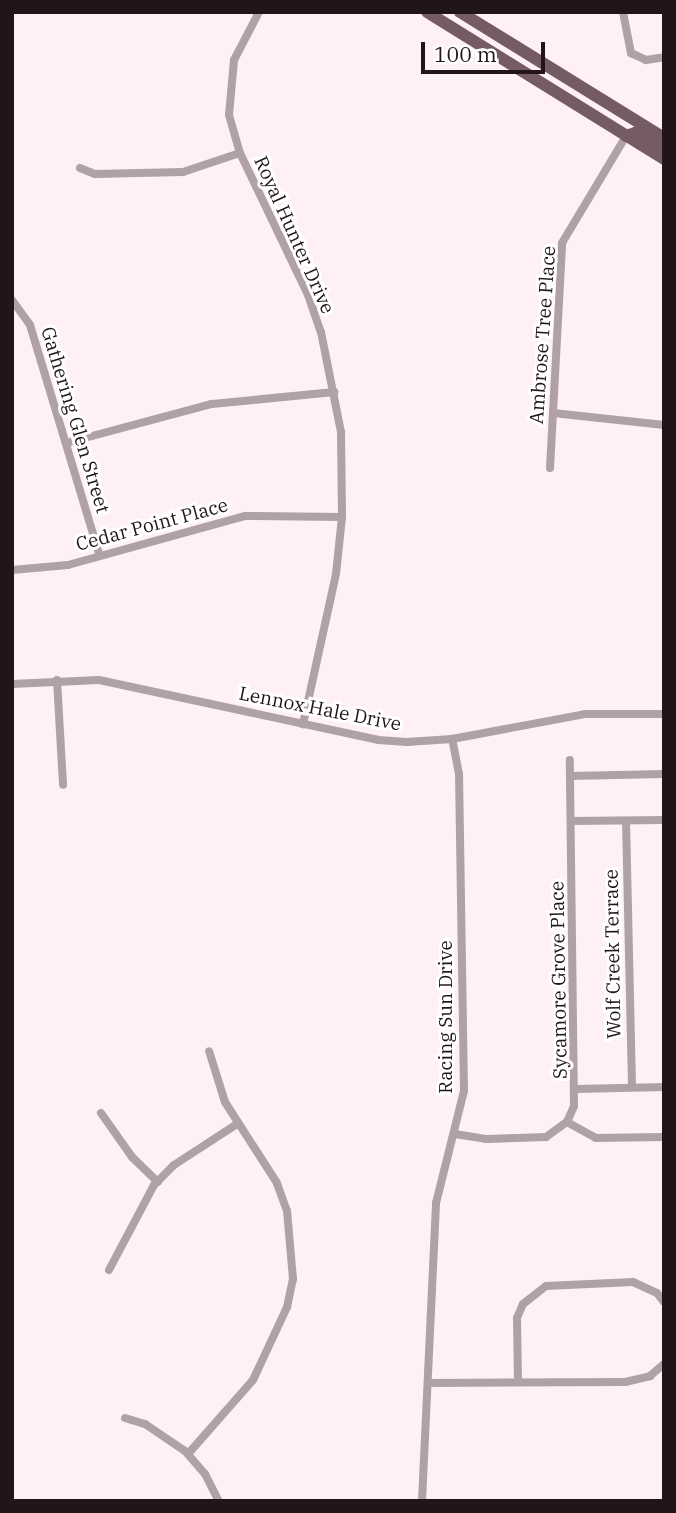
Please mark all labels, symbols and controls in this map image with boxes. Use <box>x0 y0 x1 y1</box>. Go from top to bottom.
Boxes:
scale bar <box>424 28 548 72</box>
text: 100 m <box>434 40 497 68</box>
street label: Royal Hunter Drive <box>249 153 339 317</box>
street label: Ambrose Tree Place <box>525 245 561 425</box>
street label: Gathering Glen Street <box>36 324 114 516</box>
street label: Cedar Point Place <box>73 494 231 556</box>
street label: Lennox Hale Drive <box>237 682 403 736</box>
street label: Wolf Creek Terrace <box>600 869 626 1039</box>
street label: Sycamore Grove Place <box>546 881 572 1079</box>
street label: Racing Sun Drive <box>435 940 457 1094</box>

